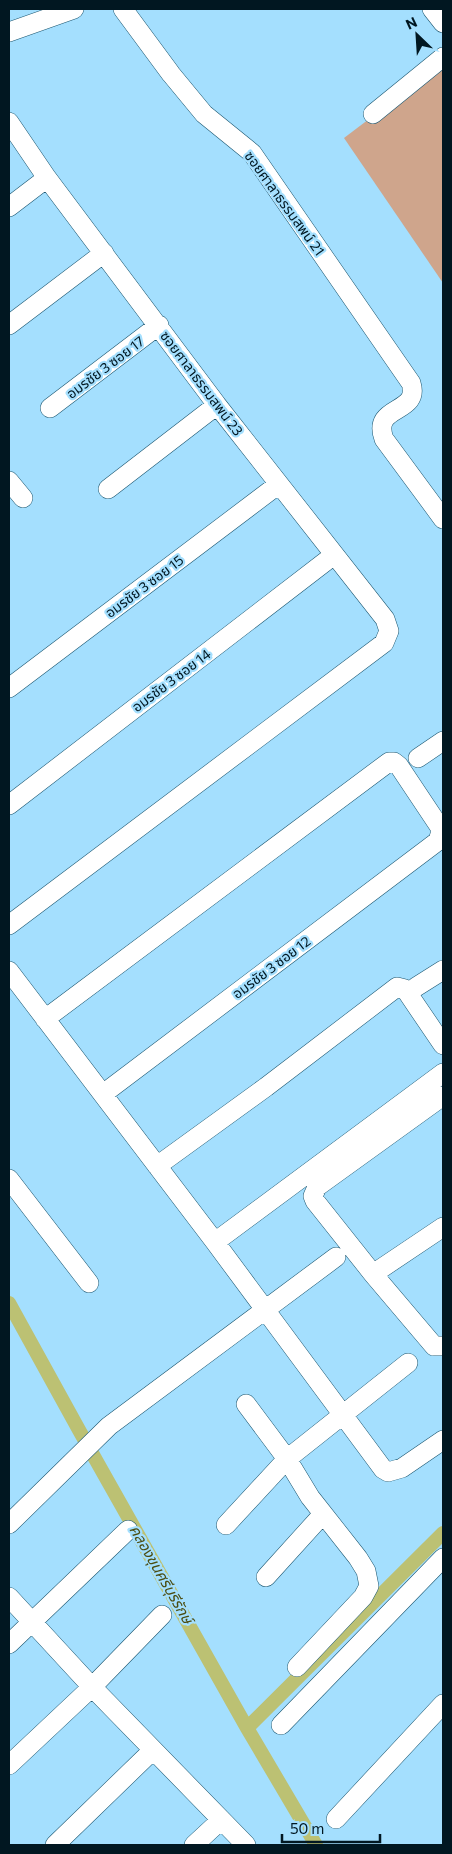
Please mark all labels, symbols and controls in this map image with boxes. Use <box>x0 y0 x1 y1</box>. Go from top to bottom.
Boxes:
north arrow <box>392 10 442 60</box>
text: N <box>403 13 420 33</box>
street label: ซอยศาลาธรรมสพน์ 21 <box>241 147 329 259</box>
street label: ซอยศาลาธรรมสพน์ 23 <box>157 327 247 439</box>
street label: อมรชัย 3 ซอย 17 <box>63 332 147 402</box>
street label: อมรชัย 3 ซอย 15 <box>101 551 187 621</box>
street label: อมรชัย 3 ซอย 14 <box>128 645 214 715</box>
street label: อมรชัย 3 ซอย 12 <box>229 932 314 1002</box>
water label: คลองขุนศรีบุรีรักษ์ <box>126 1521 199 1629</box>
scale bar <box>282 1812 380 1844</box>
text: 50 m <box>290 1819 324 1837</box>

